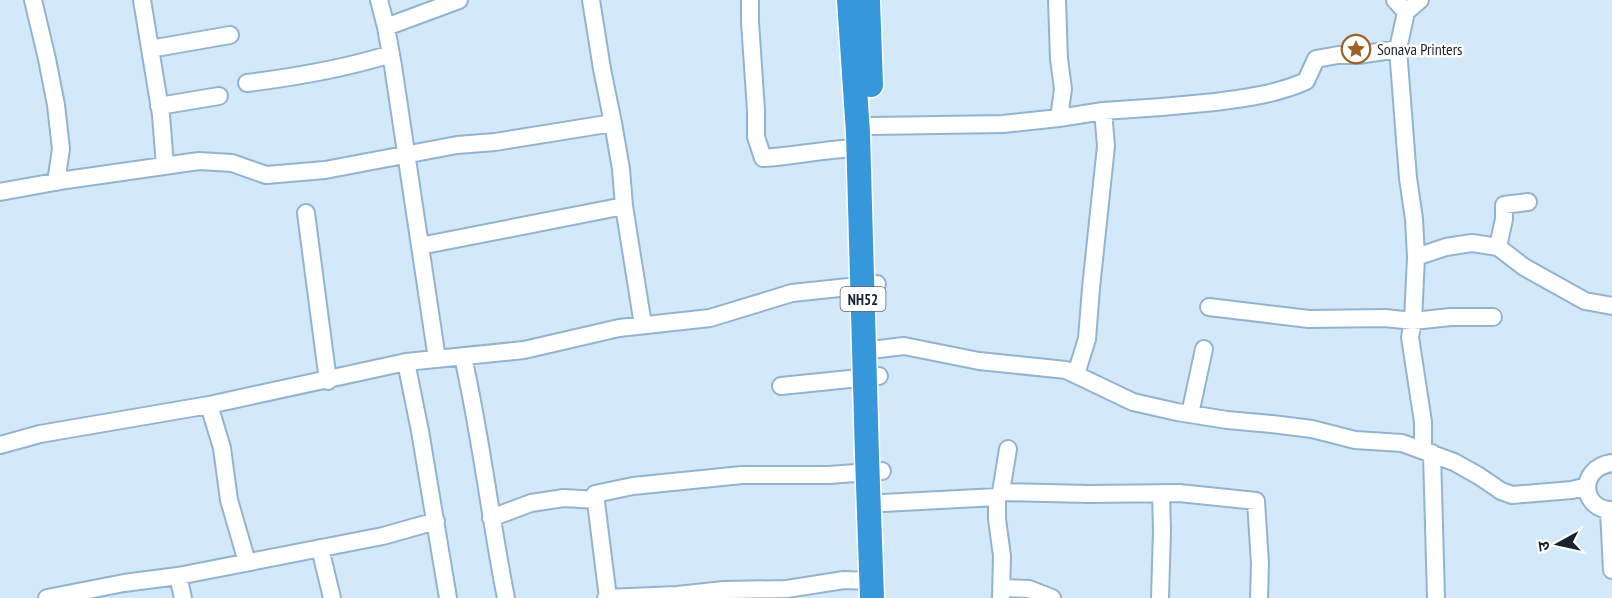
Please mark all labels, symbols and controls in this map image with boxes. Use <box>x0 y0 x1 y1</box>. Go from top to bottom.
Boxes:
place icon: Sonava Printers <box>1340 33 1372 65</box>
place label: Sonava Printers <box>1377 39 1463 59</box>
road number: NH52 <box>840 287 886 311</box>
north arrow <box>1528 514 1588 574</box>
text: उ <box>1533 539 1554 552</box>

